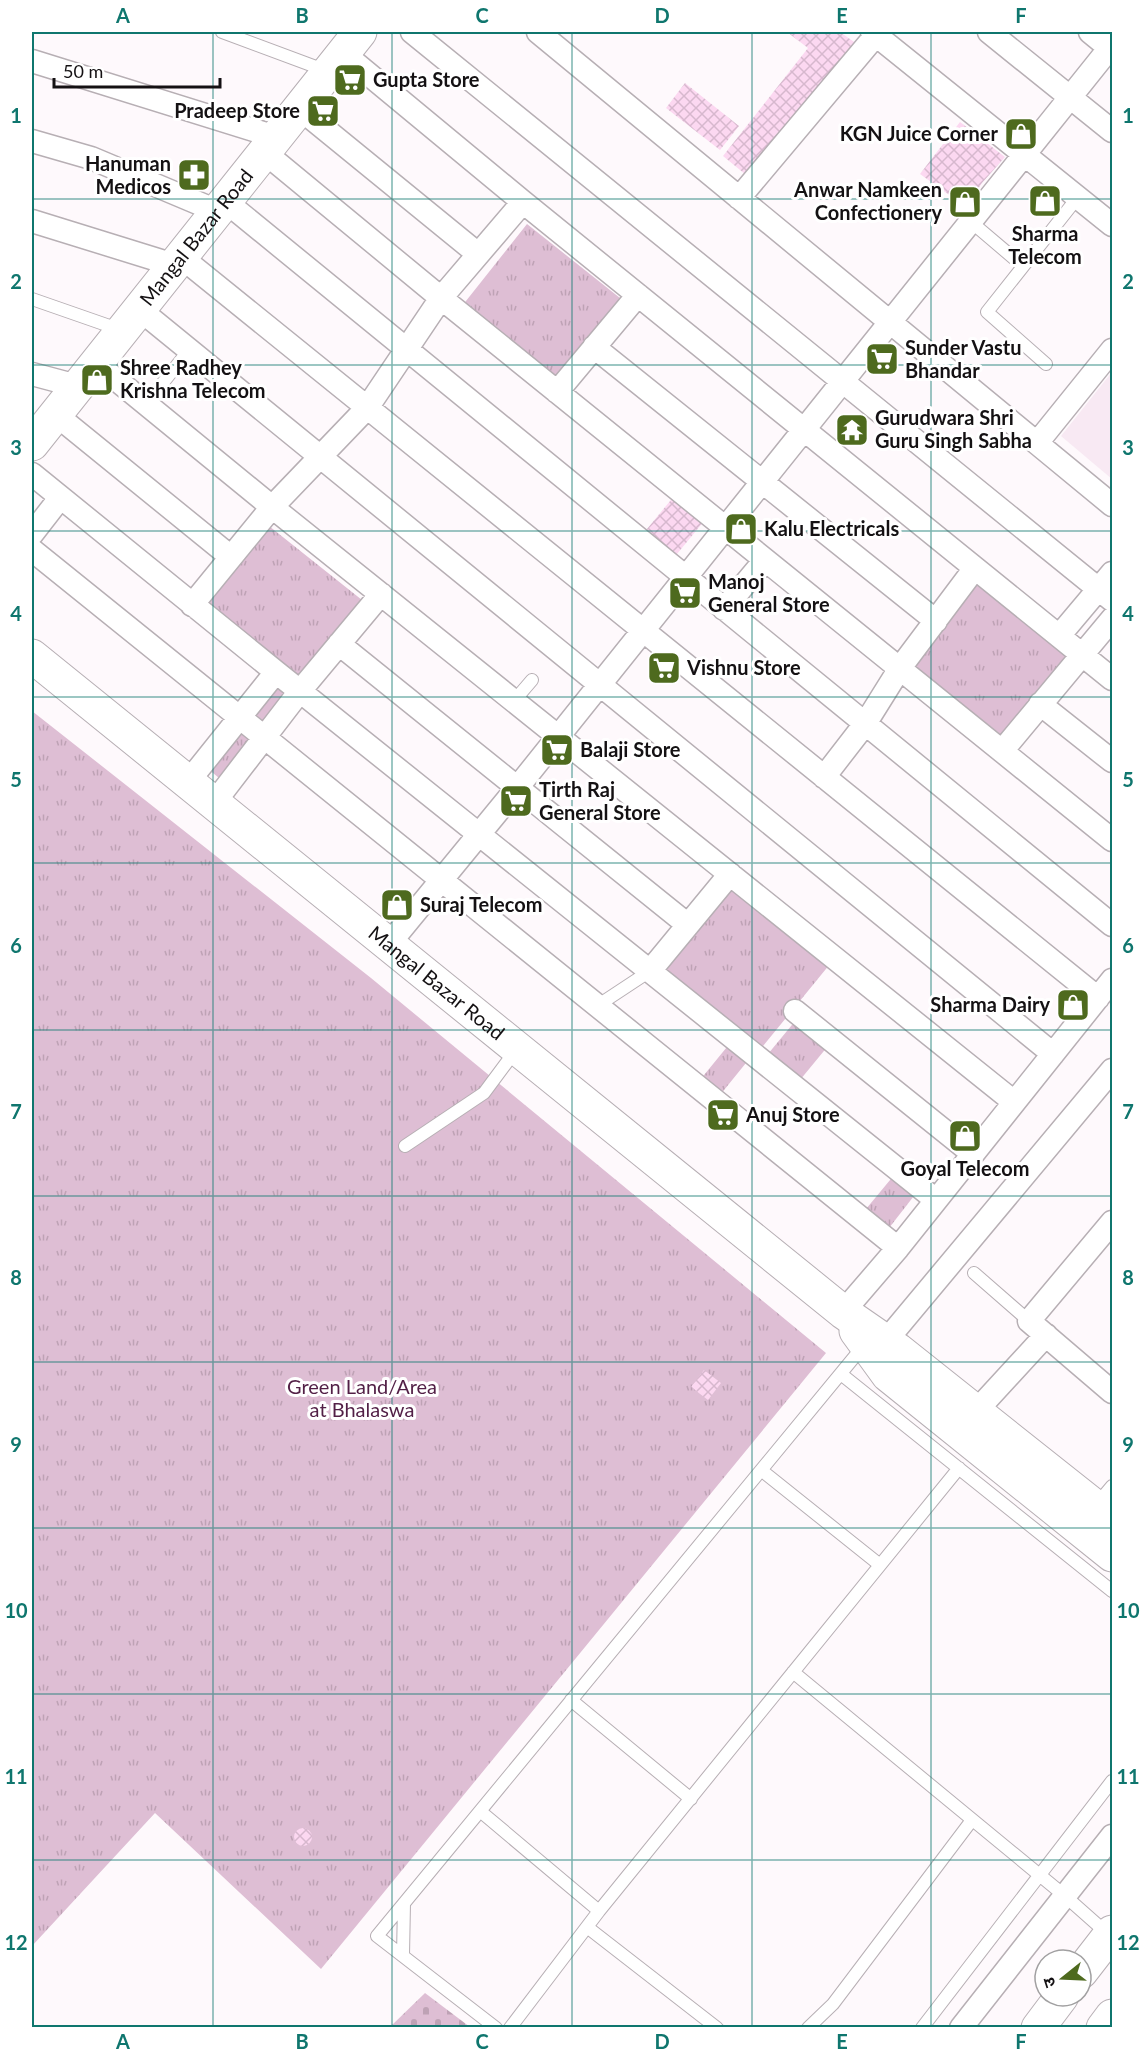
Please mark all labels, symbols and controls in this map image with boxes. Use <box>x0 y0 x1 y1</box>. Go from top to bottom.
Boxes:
text: A <box>115 3 130 27</box>
text: B <box>295 3 309 27</box>
text: C <box>475 3 489 27</box>
text: D <box>654 3 670 27</box>
text: E <box>836 3 848 27</box>
text: F <box>1015 3 1027 27</box>
scale bar <box>54 51 220 89</box>
text: 50 m <box>63 60 103 82</box>
supermarket icon: Gupta Store <box>332 62 368 98</box>
place label: Gupta Store <box>373 67 480 91</box>
supermarket icon: Pradeep Store <box>305 93 341 129</box>
place label: Pradeep Store <box>174 98 300 122</box>
text: 1 <box>10 103 22 127</box>
text: 1 <box>1122 103 1134 127</box>
shop icon: KGN Juice Corner <box>1003 116 1039 152</box>
place label: KGN Juice Corner <box>840 121 999 145</box>
place label: Hanuman Medicos <box>85 151 171 198</box>
pharmacy icon: Hanuman Medicos <box>176 157 212 193</box>
street label: Mangal Bazar Road <box>134 164 257 310</box>
place label: Anwar Namkeen Confectionery <box>793 177 942 224</box>
shop icon: Sharma Telecom <box>1027 183 1063 219</box>
shop icon: Anwar Namkeen Confectionery <box>947 184 983 220</box>
place label: Sharma Telecom <box>1008 221 1082 268</box>
text: 2 <box>10 269 22 293</box>
text: 2 <box>1122 269 1134 293</box>
place label: Sunder Vastu Bhandar <box>905 335 1022 382</box>
supermarket icon: Sunder Vastu Bhandar <box>864 341 900 377</box>
place label: Shree Radhey Krishna Telecom <box>120 355 266 402</box>
shop icon: Shree Radhey Krishna Telecom <box>79 362 115 398</box>
place label: Gurudwara Shri Guru Singh Sabha <box>875 405 1032 452</box>
temple icon: Gurudwara Shri Guru Singh Sabha <box>834 412 870 448</box>
text: 3 <box>10 435 22 459</box>
text: 3 <box>1122 435 1134 459</box>
shop icon: Kalu Electricals <box>723 511 759 547</box>
place label: Kalu Electricals <box>764 516 899 540</box>
place label: Manoj General Store <box>708 569 830 616</box>
supermarket icon: Manoj General Store <box>667 575 703 611</box>
text: 4 <box>10 601 22 625</box>
text: 4 <box>1122 601 1134 625</box>
supermarket icon: Vishnu Store <box>646 650 682 686</box>
place label: Vishnu Store <box>686 655 801 679</box>
supermarket icon: Balaji Store <box>539 732 575 768</box>
place label: Balaji Store <box>580 737 681 761</box>
text: 5 <box>10 767 22 791</box>
text: 5 <box>1122 767 1134 791</box>
place label: Tirth Raj General Store <box>539 777 661 824</box>
supermarket icon: Tirth Raj General Store <box>498 783 534 819</box>
shop icon: Suraj Telecom <box>379 887 415 923</box>
place label: Suraj Telecom <box>420 892 543 916</box>
street label: Mangal Bazar Road <box>364 920 510 1044</box>
text: 6 <box>10 933 22 957</box>
text: 6 <box>1122 933 1134 957</box>
shop icon: Sharma Dairy <box>1055 987 1091 1023</box>
place label: Sharma Dairy <box>930 992 1050 1016</box>
supermarket icon: Anuj Store <box>705 1097 741 1133</box>
text: 7 <box>10 1099 22 1123</box>
text: 7 <box>1122 1099 1134 1123</box>
place label: Anuj Store <box>745 1102 840 1126</box>
shop icon: Goyal Telecom <box>947 1118 983 1154</box>
place label: Goyal Telecom <box>901 1156 1029 1180</box>
text: 8 <box>10 1265 22 1289</box>
text: 8 <box>1122 1265 1134 1289</box>
park label: Green Land/Area at Bhalaswa <box>287 1374 437 1421</box>
text: 9 <box>10 1432 22 1456</box>
text: 9 <box>1122 1432 1134 1456</box>
text: 10 <box>4 1598 28 1622</box>
text: 10 <box>1116 1598 1140 1622</box>
text: 11 <box>4 1764 28 1788</box>
text: 11 <box>1116 1764 1140 1788</box>
text: 12 <box>4 1930 28 1954</box>
text: 12 <box>1116 1930 1140 1954</box>
north arrow <box>1033 1948 1093 2008</box>
text: उ <box>1038 1975 1059 1990</box>
text: A <box>115 2029 130 2053</box>
text: B <box>295 2029 309 2053</box>
text: C <box>475 2029 489 2053</box>
text: D <box>654 2029 670 2053</box>
text: E <box>836 2029 848 2053</box>
text: F <box>1015 2029 1027 2053</box>

